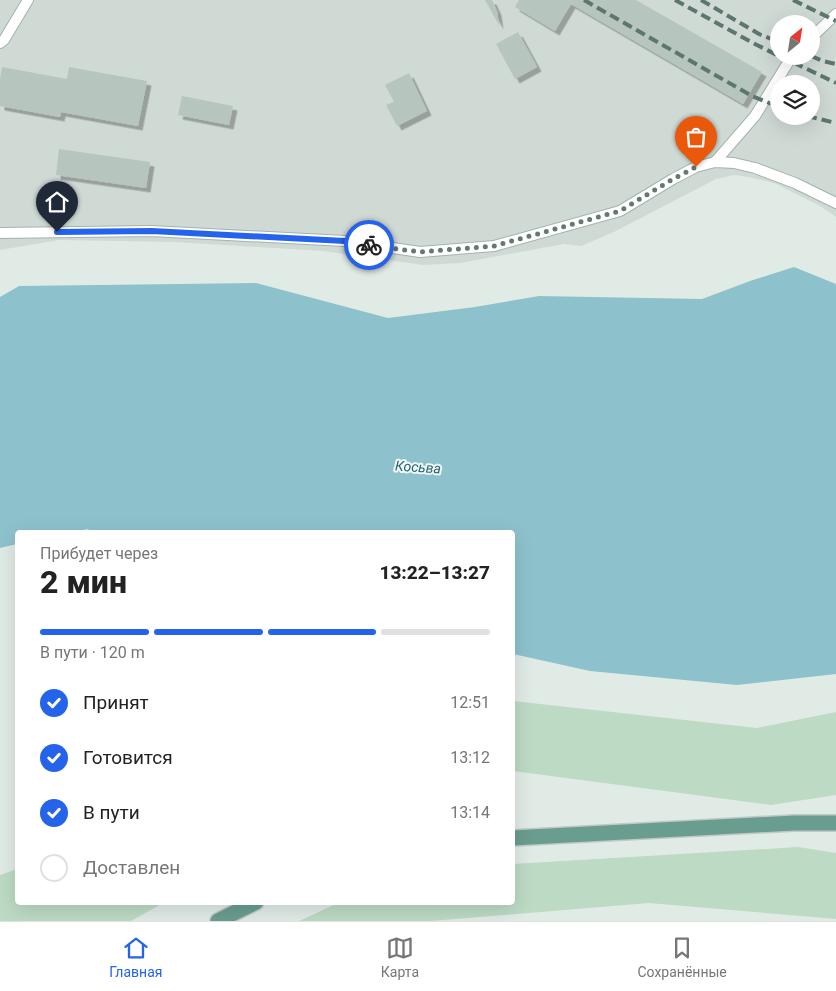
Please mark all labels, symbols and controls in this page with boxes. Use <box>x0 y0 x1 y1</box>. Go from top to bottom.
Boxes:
north arrow <box>770 15 820 65</box>
map controls <box>770 15 820 125</box>
button: layers <box>770 75 820 125</box>
pin <box>675 116 717 167</box>
icon: bag <box>682 123 710 151</box>
pin <box>36 181 78 232</box>
icon: home <box>43 188 71 216</box>
courier <box>344 220 394 270</box>
icon: bike <box>355 231 383 259</box>
water label: Косьва <box>395 457 441 477</box>
text: Прибудет через <box>40 544 158 563</box>
text: 13:22–13:27 <box>379 561 490 584</box>
text: 2 мин <box>40 563 127 601</box>
text: В пути · 120 m <box>40 643 145 662</box>
icon: check <box>40 689 68 717</box>
text: Принят <box>83 691 149 714</box>
text: 12:51 <box>450 693 490 712</box>
icon: check <box>40 744 68 772</box>
text: Готовится <box>83 746 173 769</box>
text: 13:12 <box>450 748 490 767</box>
icon: check <box>40 799 68 827</box>
text: В пути <box>83 801 140 824</box>
text: 13:14 <box>450 803 490 822</box>
text: Доставлен <box>83 856 180 879</box>
tab: Главная <box>109 934 162 980</box>
tab: Карта <box>381 934 419 980</box>
tab: Сохранённые <box>637 934 727 980</box>

